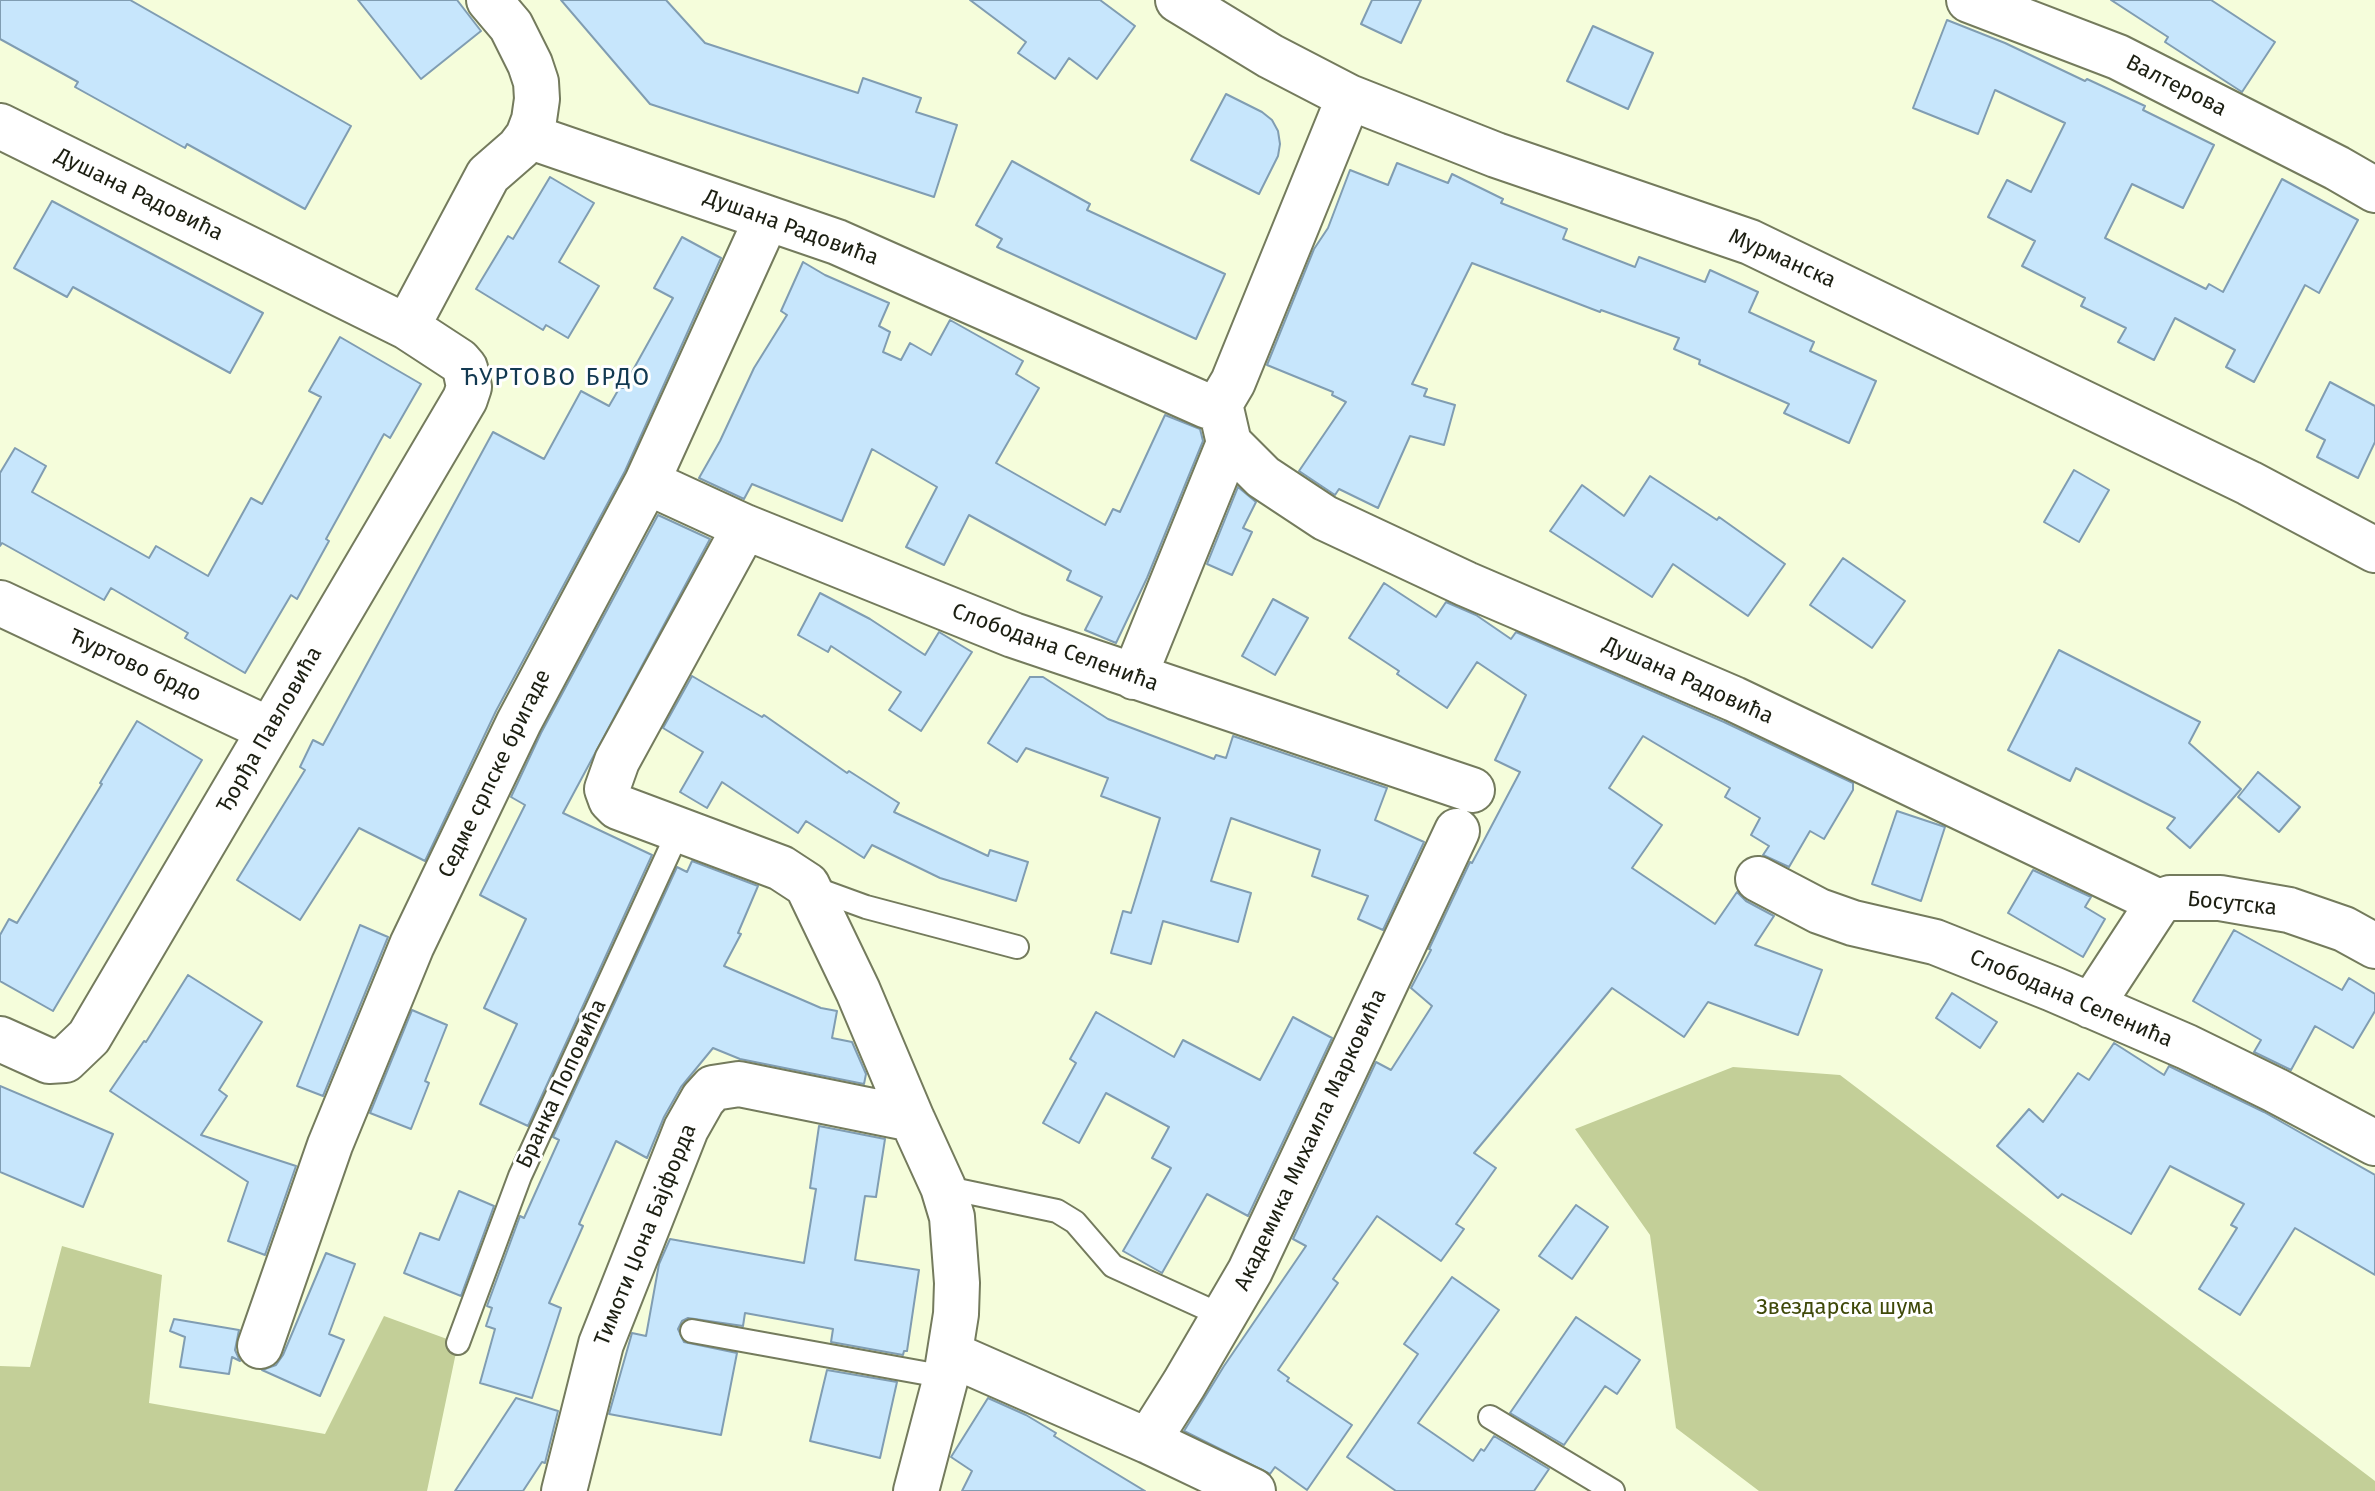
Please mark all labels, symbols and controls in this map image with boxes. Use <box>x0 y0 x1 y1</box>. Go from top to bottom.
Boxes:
street label: Валтерова <box>2121 49 2231 123</box>
street label: Душана Радовића <box>51 143 227 247</box>
street label: Душана Радовића <box>700 184 882 272</box>
street label: Мурманска <box>1724 224 1840 294</box>
district label: ЋУРТОВО БРДО <box>461 364 651 392</box>
street label: Слободана Селенића <box>948 598 1162 698</box>
street label: Ћуртово брдо <box>65 624 205 708</box>
street label: Душана Радовића <box>1599 632 1777 730</box>
street label: Ђорђа Павловића <box>212 642 328 818</box>
street label: Седме српске бригаде <box>433 666 557 882</box>
street label: Босутска <box>2186 886 2278 922</box>
street label: Слободана Селенића <box>1966 944 2176 1054</box>
street label: Академика Михаила Марковића <box>1229 985 1393 1295</box>
street label: Бранка Поповића <box>511 995 613 1173</box>
street label: Тимоти Џона Бајфорда <box>589 1120 703 1350</box>
park label: Звездарска шума <box>1756 1295 1934 1321</box>

